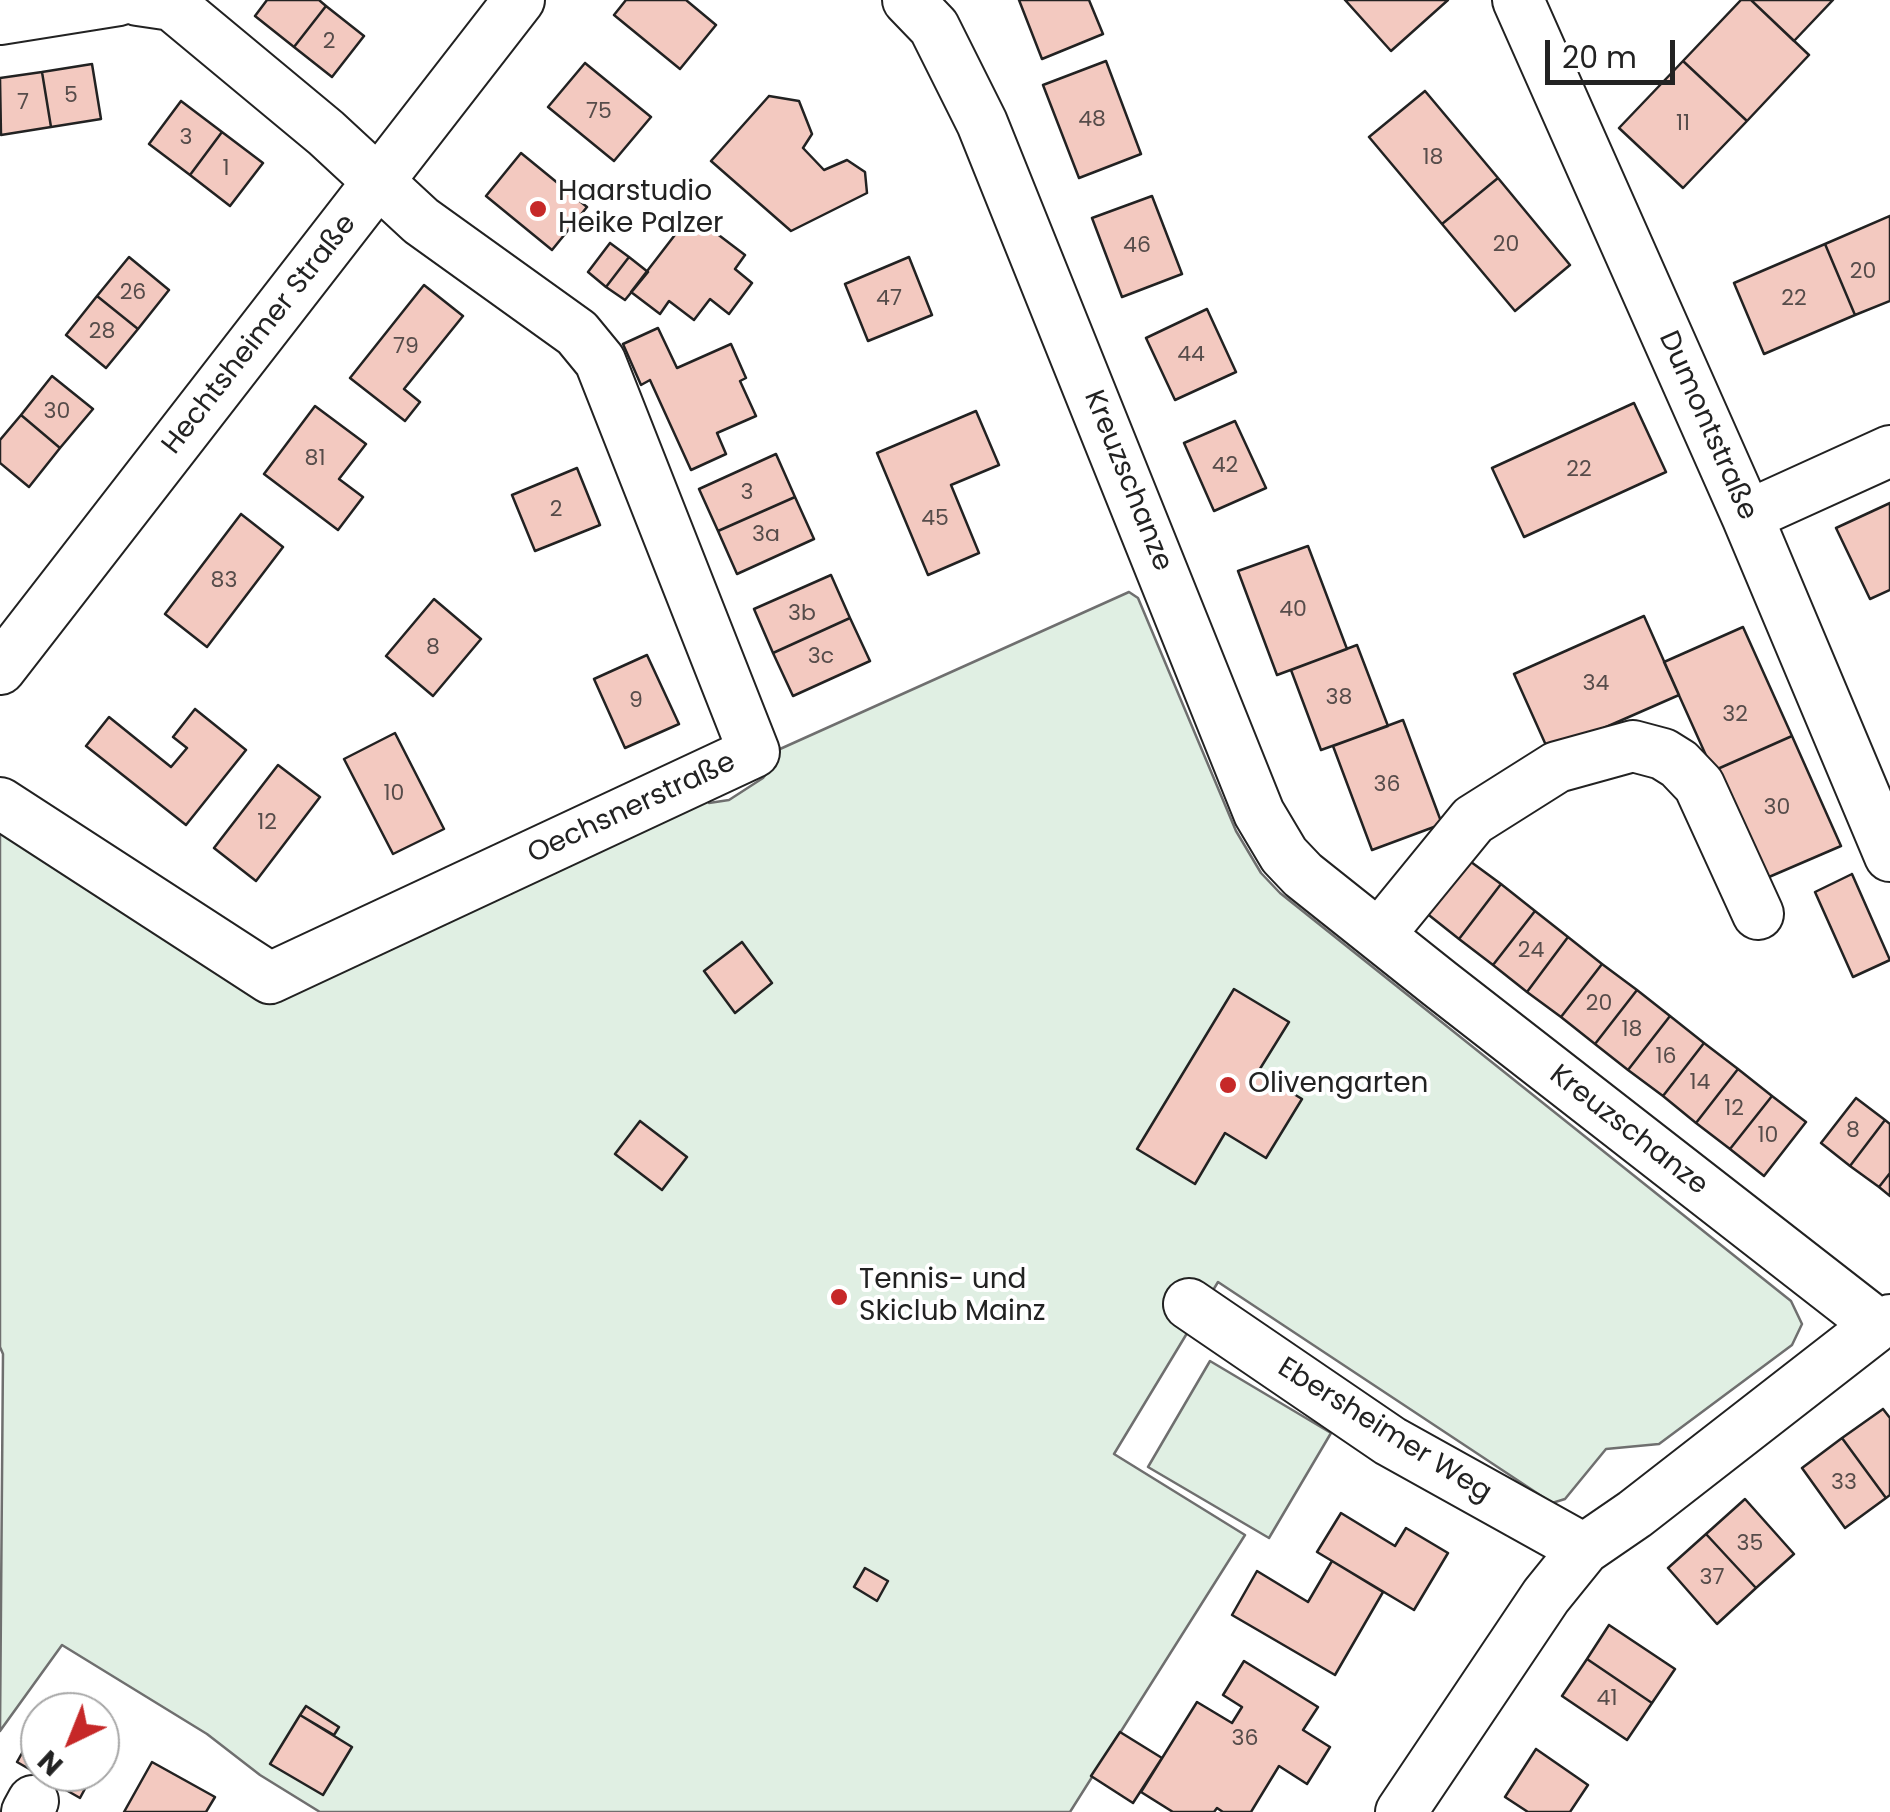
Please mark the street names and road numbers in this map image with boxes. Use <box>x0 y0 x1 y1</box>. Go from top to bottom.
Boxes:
street label: Hechtsheimer Straße <box>156 208 364 462</box>
street label: Dumontstraße <box>1650 326 1764 526</box>
street label: Kreuzschanze <box>1076 386 1178 576</box>
street label: Oechsnerstraße <box>523 746 741 872</box>
street label: Kreuzschanze <box>1542 1059 1714 1203</box>
street label: Ebersheimer Weg <box>1271 1352 1497 1510</box>

